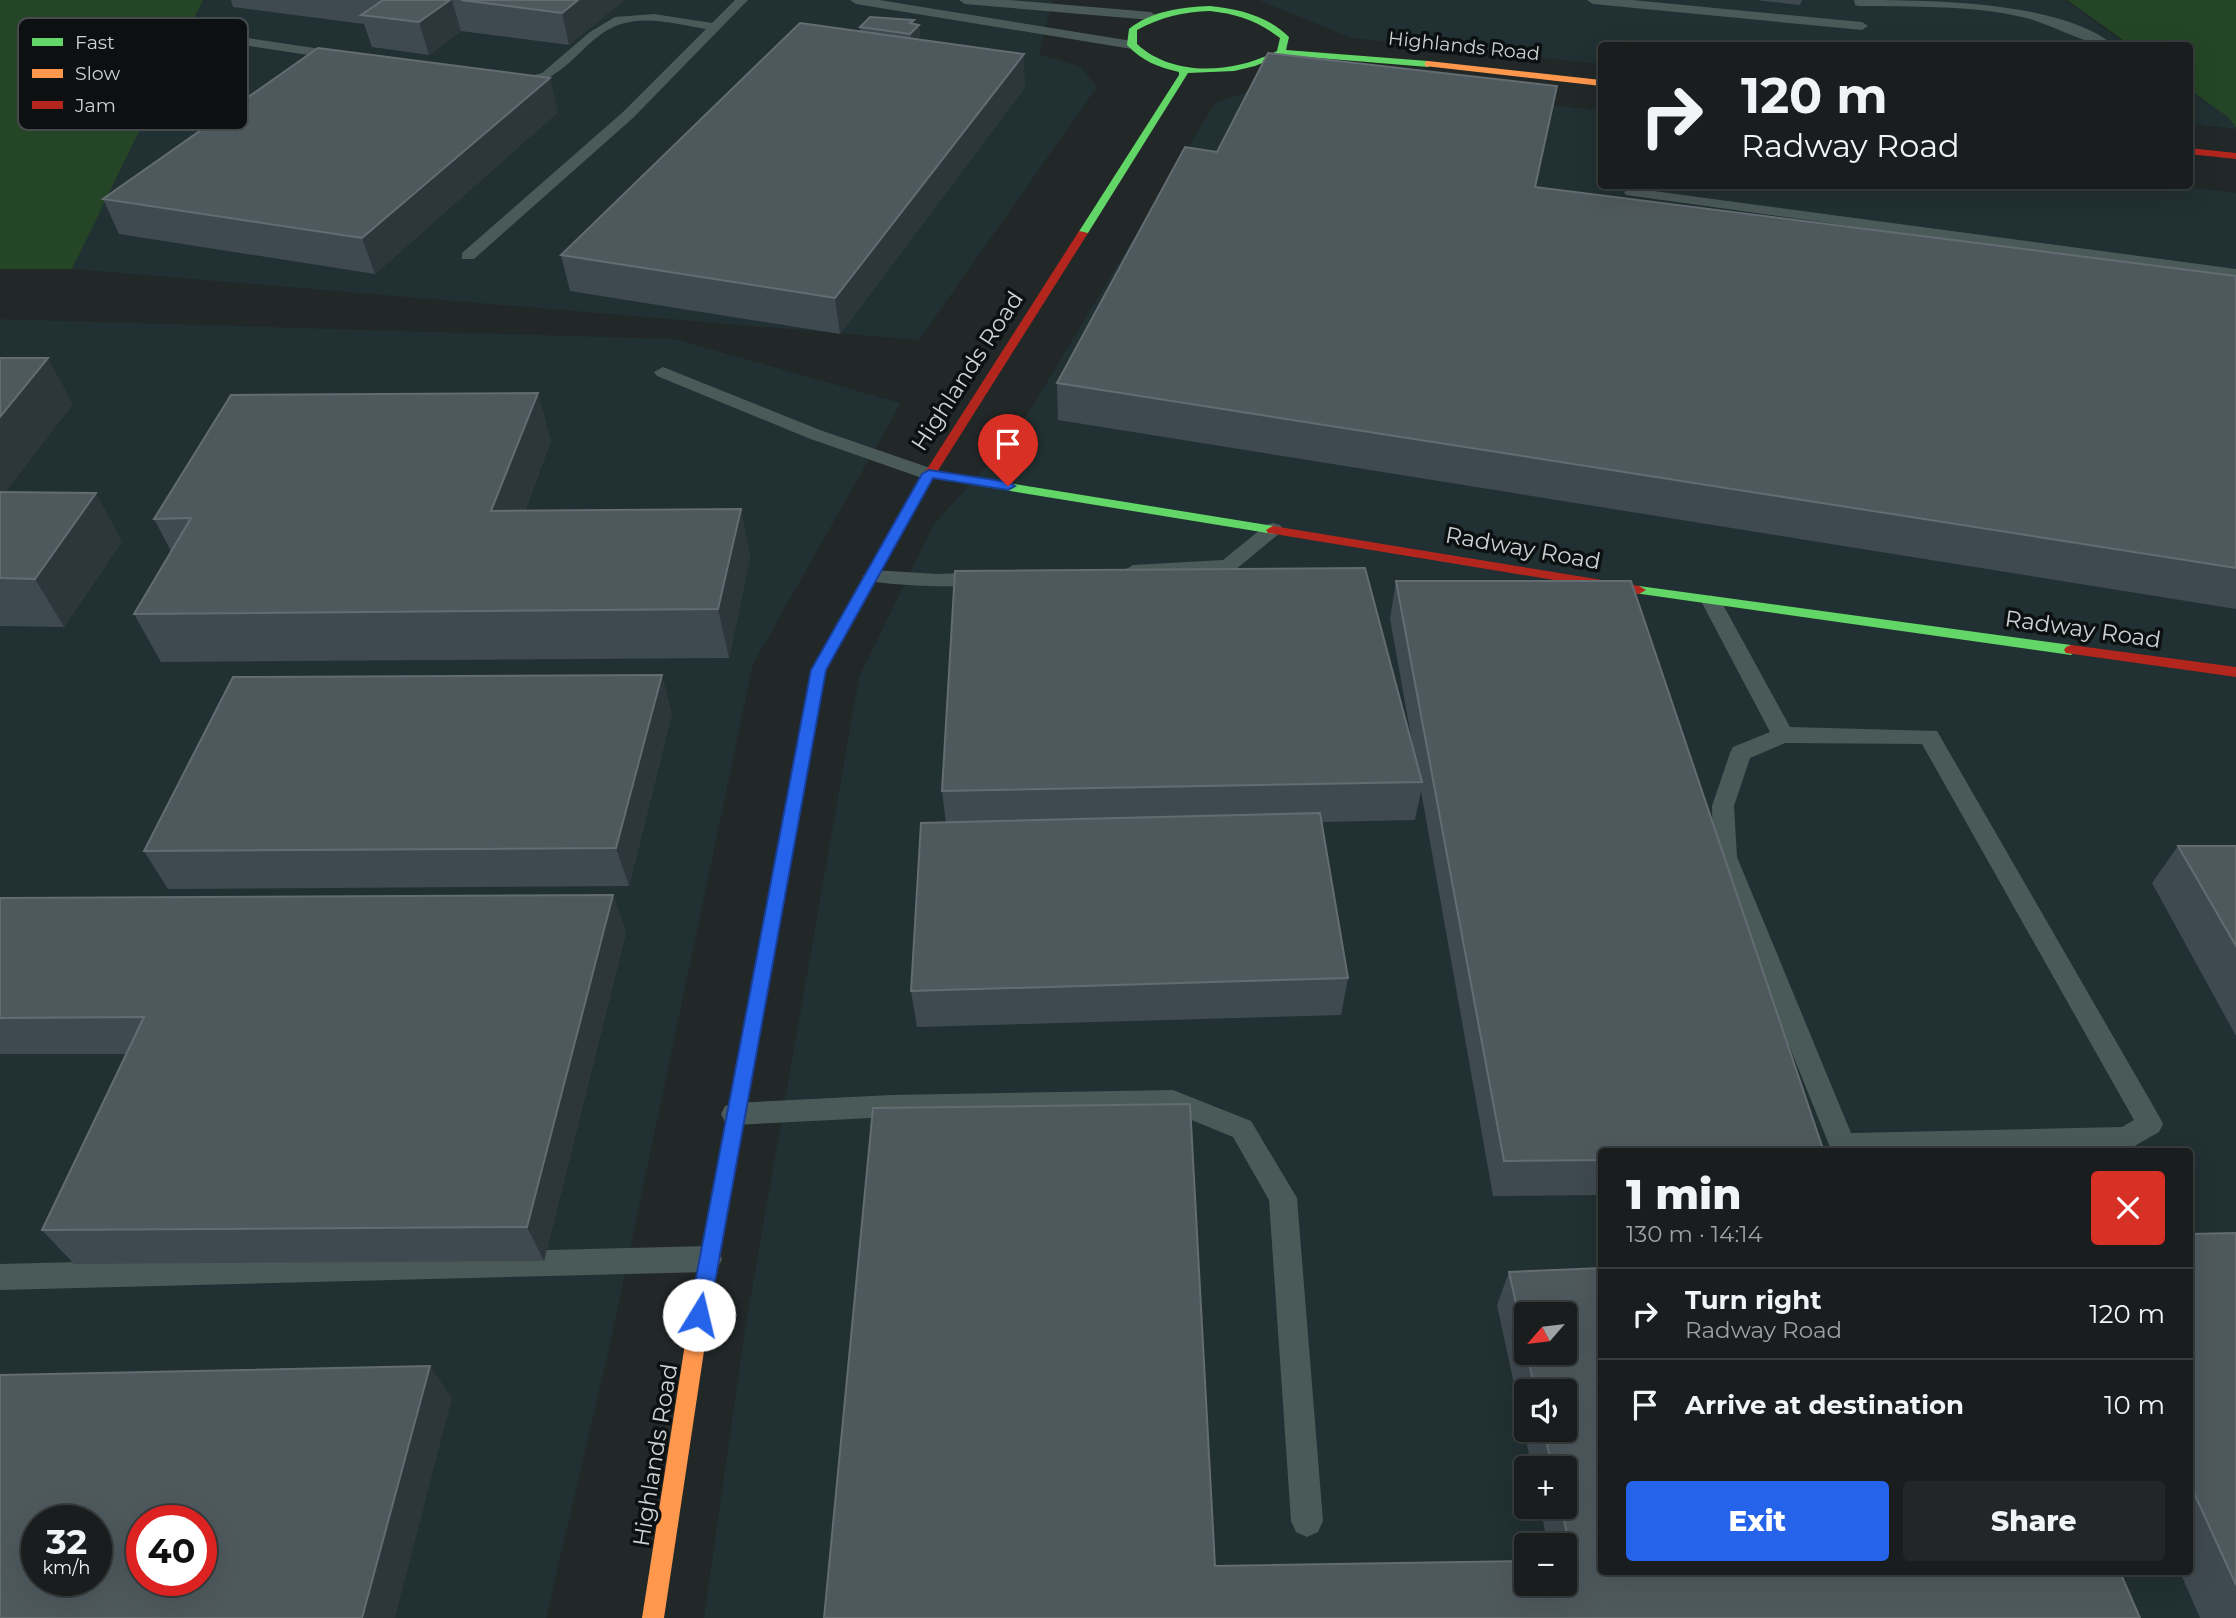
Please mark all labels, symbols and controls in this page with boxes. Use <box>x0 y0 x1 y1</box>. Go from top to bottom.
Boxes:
legend <box>18 18 248 130</box>
street label: Highlands Road <box>1387 27 1541 65</box>
text: Fast <box>75 31 115 54</box>
text: Slow <box>75 62 120 85</box>
text: 120 m <box>1741 66 1888 125</box>
icon: right <box>1626 70 1717 161</box>
text: Jam <box>74 94 116 117</box>
text: Radway Road <box>1741 126 1960 165</box>
street label: Highlands Road <box>905 286 1029 456</box>
pin <box>978 414 1038 486</box>
icon: arrive <box>989 425 1027 463</box>
street label: Radway Road <box>1443 521 1603 575</box>
street label: Radway Road <box>2003 604 2163 654</box>
text: 1 min <box>1626 1168 1742 1220</box>
button: close <box>2091 1171 2165 1245</box>
text: 130 m · 14:14 <box>1626 1220 1763 1248</box>
position arrow <box>662 1278 736 1352</box>
text: Turn right <box>1685 1284 1821 1316</box>
icon: right <box>1626 1295 1664 1333</box>
text: 120 m <box>2089 1298 2165 1330</box>
north arrow <box>1514 1302 1577 1365</box>
map controls <box>1514 1302 1577 1596</box>
text: Radway Road <box>1685 1316 1842 1344</box>
street label: Highlands Road <box>627 1362 683 1548</box>
button: sound <box>1514 1379 1577 1442</box>
icon: arrive <box>1626 1386 1664 1424</box>
text: Arrive at destination <box>1685 1389 1964 1421</box>
text: 10 m <box>2104 1389 2165 1421</box>
button: + <box>1514 1456 1577 1519</box>
button: Exit <box>1626 1481 1889 1561</box>
button: Share <box>1903 1481 2165 1561</box>
speed limit sign: 40 <box>126 1505 217 1596</box>
text: 32 <box>46 1520 87 1563</box>
button: − <box>1514 1533 1577 1596</box>
text: km/h <box>42 1557 91 1579</box>

